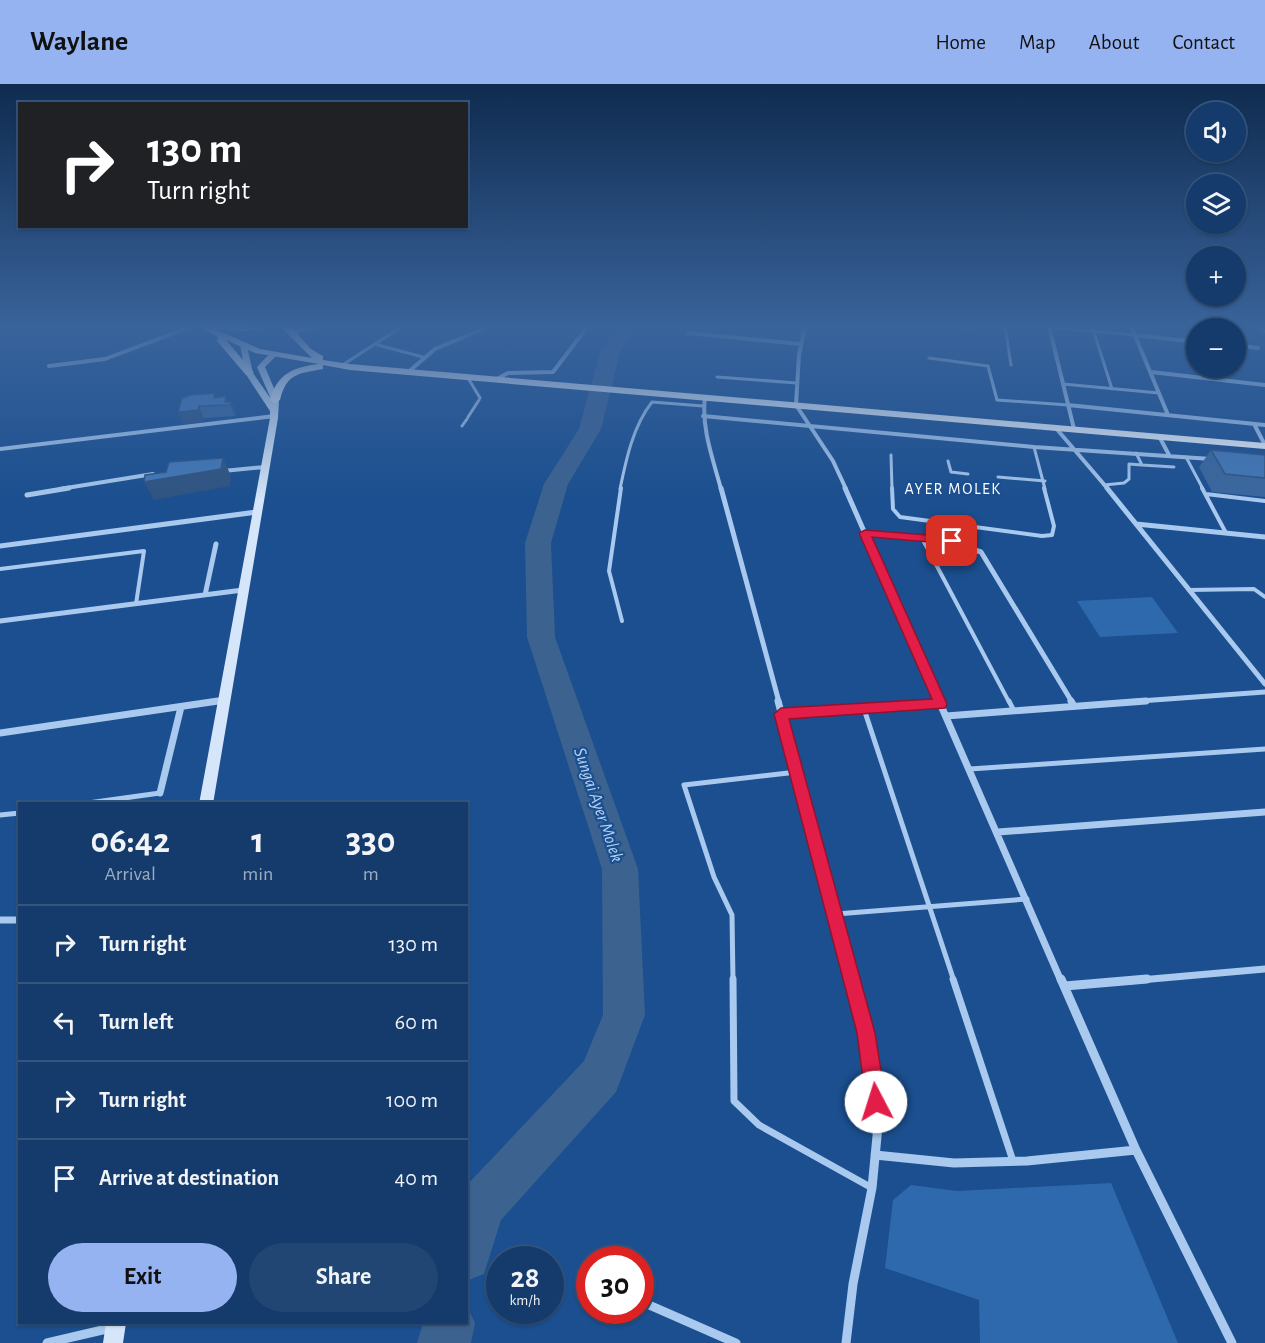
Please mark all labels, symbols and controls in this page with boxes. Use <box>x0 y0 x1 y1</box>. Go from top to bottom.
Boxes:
text: Waylane <box>30 28 128 56</box>
text: Home <box>935 32 986 53</box>
text: Map <box>1019 32 1056 53</box>
text: About <box>1089 32 1139 53</box>
text: Contact <box>1172 32 1235 53</box>
map controls <box>1186 102 1246 378</box>
button: sound <box>1186 102 1246 162</box>
icon: right <box>48 126 126 204</box>
text: 130 m <box>147 128 242 170</box>
button: layers <box>1186 174 1246 234</box>
text: Turn right <box>147 177 250 204</box>
button: + <box>1186 246 1246 306</box>
button: − <box>1186 318 1246 378</box>
district label: AYER MOLEK <box>904 481 1002 497</box>
pin <box>926 515 977 566</box>
icon: arrive <box>935 524 968 557</box>
water label: Sungai Ayer Molek <box>570 746 626 864</box>
text: 06:42 <box>90 823 170 859</box>
text: 1 <box>251 823 264 859</box>
text: 330 <box>346 823 396 859</box>
text: Arrival <box>104 864 156 884</box>
text: min <box>242 864 273 884</box>
text: m <box>363 864 379 884</box>
icon: right <box>48 928 81 961</box>
text: Turn right <box>99 933 186 955</box>
text: 130 m <box>389 933 438 955</box>
icon: left <box>48 1006 81 1039</box>
text: Turn left <box>99 1011 173 1033</box>
text: 60 m <box>395 1011 438 1033</box>
position arrow <box>844 1070 908 1134</box>
icon: right <box>48 1084 81 1117</box>
text: Turn right <box>99 1089 186 1111</box>
text: 100 m <box>386 1089 438 1111</box>
icon: arrive <box>48 1162 81 1195</box>
text: Arrive at destination <box>99 1167 279 1189</box>
text: 40 m <box>395 1167 438 1189</box>
button: Exit <box>48 1243 237 1312</box>
button: Share <box>249 1243 438 1312</box>
speed limit sign: 30 <box>576 1246 654 1324</box>
text: 28 <box>511 1263 539 1293</box>
text: km/h <box>510 1293 540 1308</box>

